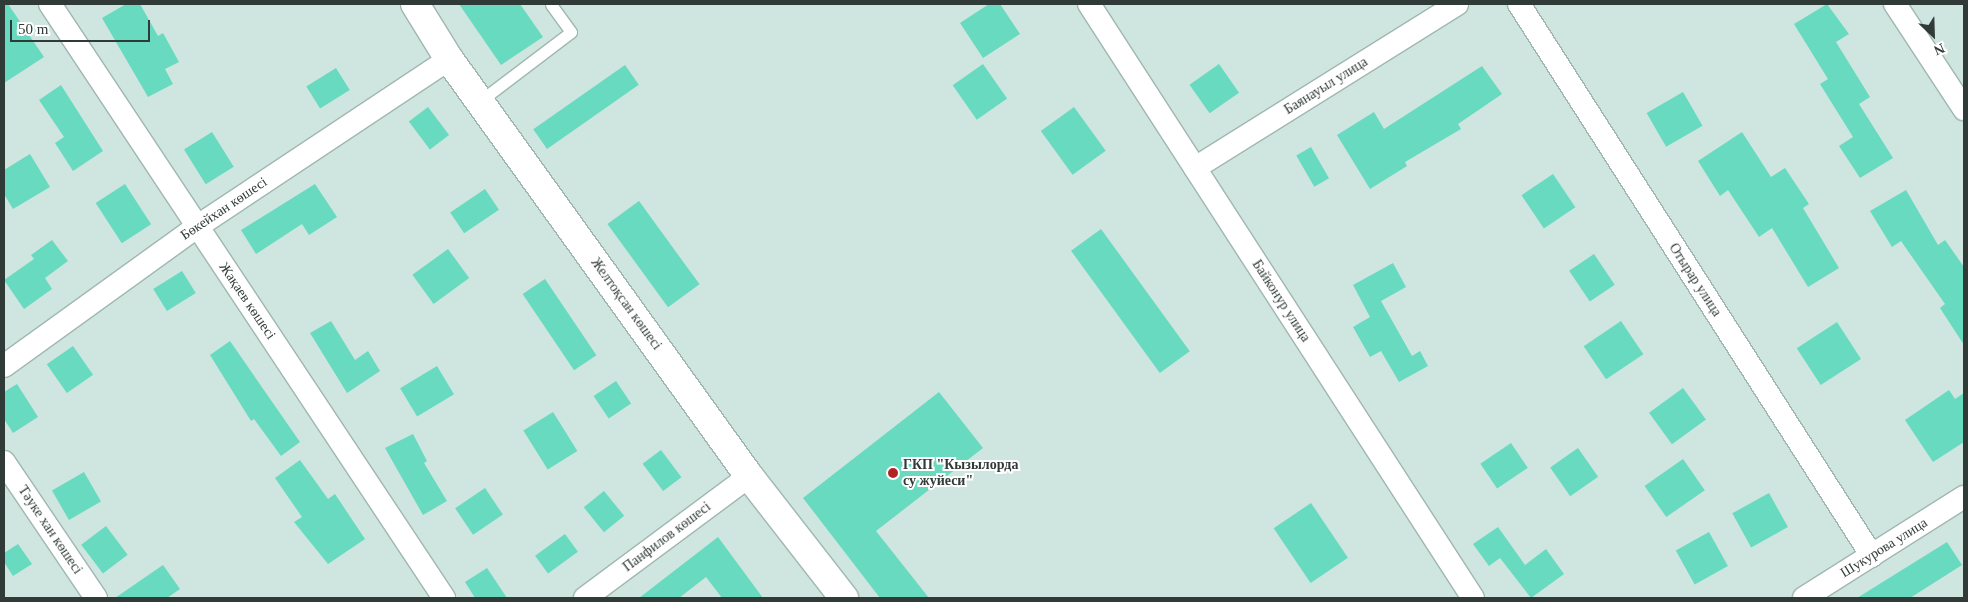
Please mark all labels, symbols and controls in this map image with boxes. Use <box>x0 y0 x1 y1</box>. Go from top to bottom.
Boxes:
scale bar <box>12 10 152 42</box>
north arrow <box>1908 10 1958 60</box>
text: 50 m <box>18 21 48 37</box>
text: N <box>1932 40 1947 58</box>
street label: Баянауыл улица <box>1281 54 1371 118</box>
street label: Бөкейхан көшесі <box>178 174 270 244</box>
street label: Отырар улица <box>1665 240 1725 320</box>
street label: Желтоқсан көшесі <box>587 255 665 353</box>
street label: Байконур улица <box>1248 257 1314 345</box>
street label: Жақаев көшесі <box>215 259 279 343</box>
place label: ГКП "Кызылорда су жуйеси" <box>903 457 1018 490</box>
marker: ГКП "Кызылорда су жуйеси" <box>887 467 899 479</box>
street label: Тәуке хан көшесі <box>14 483 86 577</box>
street label: Панфилов көшесі <box>620 498 714 576</box>
street label: Шукурова улица <box>1837 515 1931 581</box>

